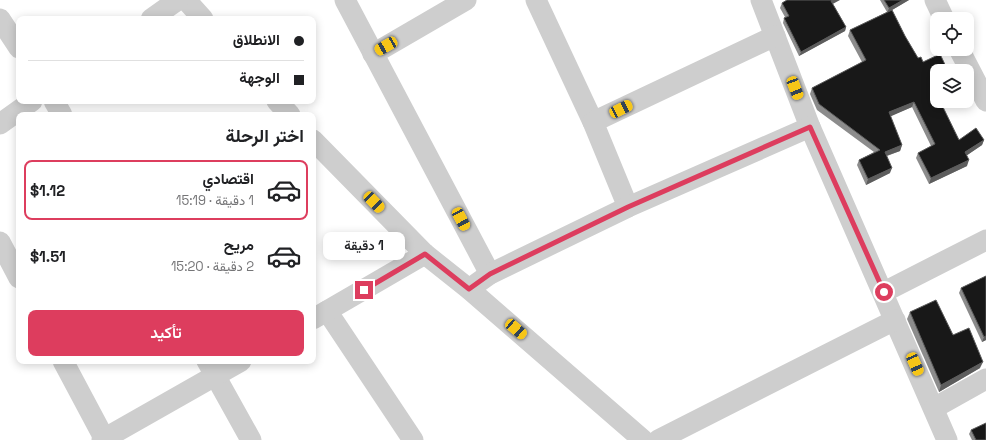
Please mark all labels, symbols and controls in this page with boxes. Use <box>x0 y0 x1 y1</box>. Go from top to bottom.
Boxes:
map controls <box>930 12 974 108</box>
button: locate <box>930 12 974 56</box>
text: الانطلاق <box>233 30 280 49</box>
car <box>373 35 399 57</box>
button: layers <box>930 64 974 108</box>
text: الوجهة <box>239 68 280 87</box>
car <box>785 75 805 101</box>
car <box>608 98 634 120</box>
text: اختر الرحلة <box>226 124 304 147</box>
text: اقتصادي <box>202 169 254 188</box>
icon: car <box>266 172 302 208</box>
text: $1.12 <box>30 181 65 200</box>
car <box>361 189 387 215</box>
text: 1 دقيقة · 15:19 <box>176 192 254 209</box>
car <box>450 206 472 232</box>
callout: 1 دقيقة <box>323 232 405 260</box>
text: مريح <box>224 235 254 254</box>
text: 1 دقيقة <box>344 237 384 254</box>
icon: car <box>266 238 302 274</box>
text: $1.51 <box>30 247 66 266</box>
text: 2 دقيقة · 15:20 <box>171 258 254 275</box>
route end <box>355 281 373 299</box>
route start <box>875 283 893 301</box>
button: تأكيد <box>28 310 304 356</box>
car <box>503 317 529 341</box>
car <box>905 351 925 377</box>

